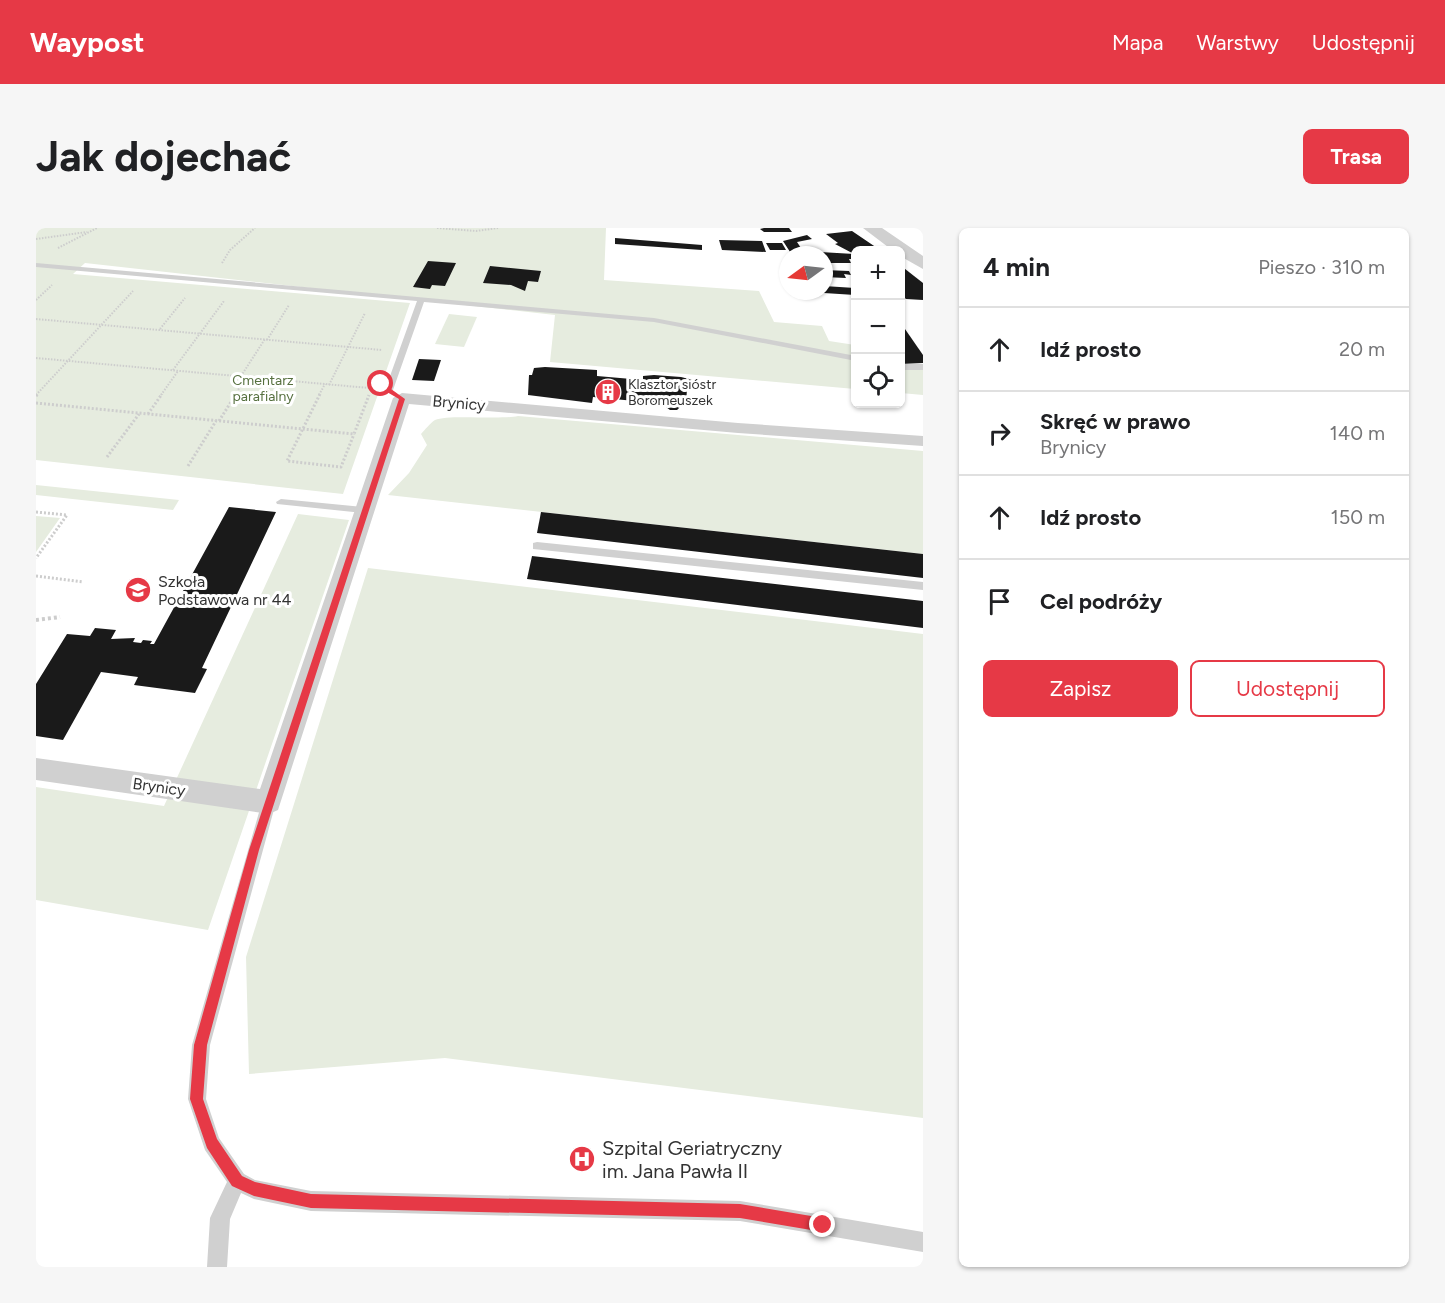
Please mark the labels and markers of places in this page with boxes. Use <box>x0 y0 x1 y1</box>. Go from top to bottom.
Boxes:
place label: Klasztor sióstr Boromeuszek <box>628 376 716 409</box>
building icon: Klasztor sióstr Boromeuszek <box>593 377 623 407</box>
place label: Szkoła Podstawowa nr 44 <box>158 572 291 609</box>
school or university icon: Szkoła Podstawowa nr 44 <box>123 575 153 605</box>
place label: Szpital Geriatryczny im. Jana Pawła II <box>602 1136 783 1183</box>
hospital icon: Szpital Geriatryczny im. Jana Pawła II <box>567 1144 597 1174</box>

